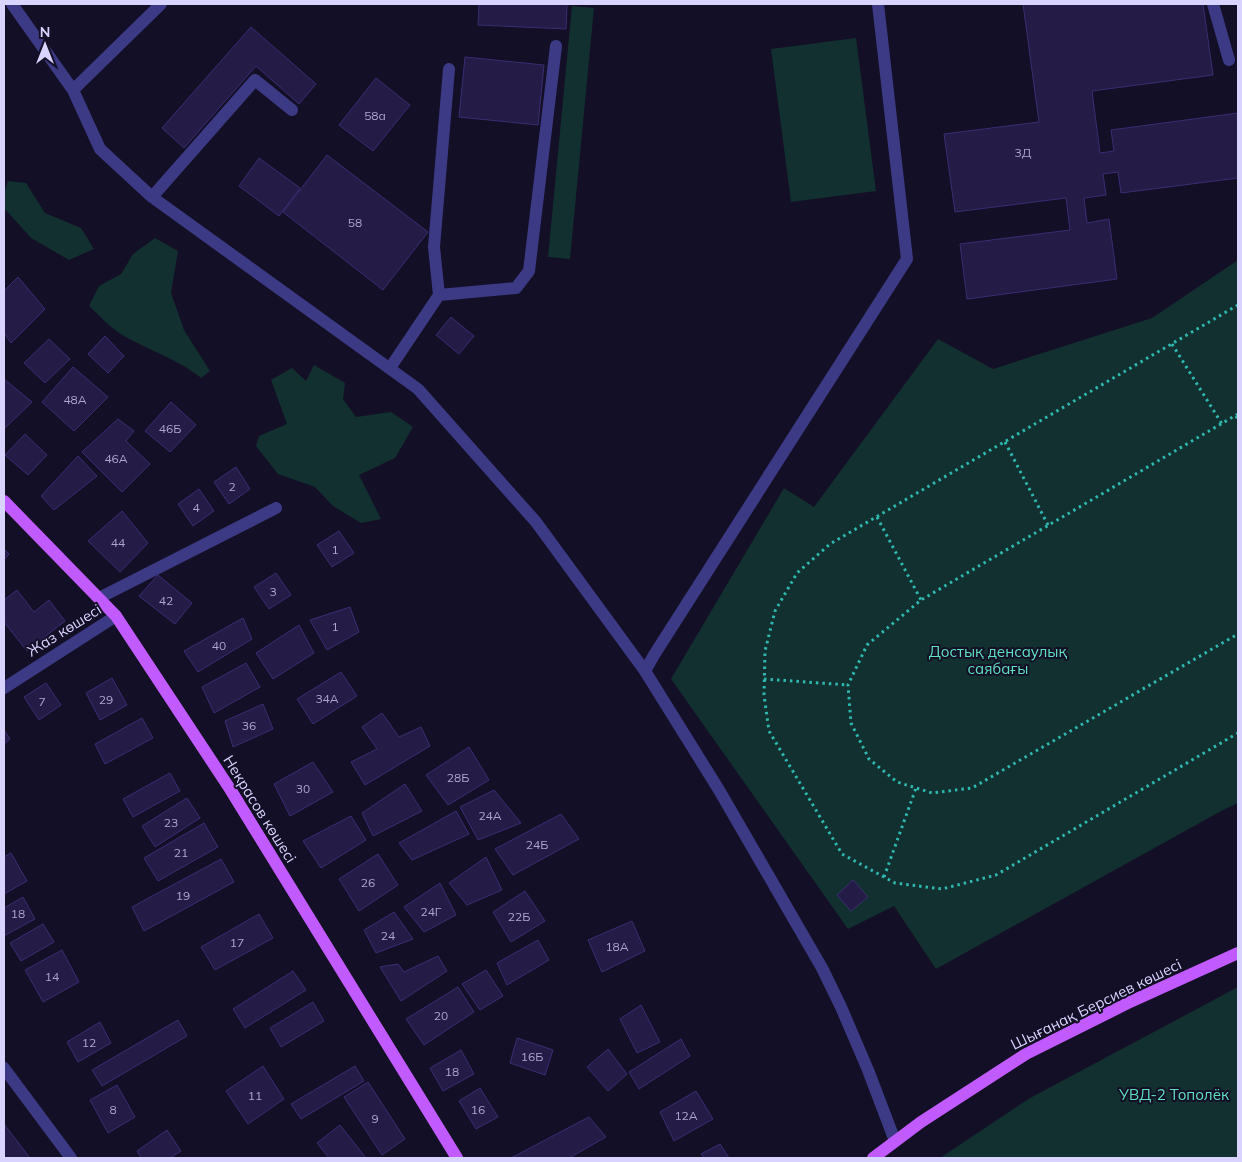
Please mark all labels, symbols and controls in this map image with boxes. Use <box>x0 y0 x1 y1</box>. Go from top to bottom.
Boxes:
north arrow <box>20 20 70 70</box>
text: N <box>40 23 50 41</box>
house number: 58а <box>364 108 386 123</box>
house number: 3Д <box>1015 145 1032 160</box>
house number: 58 <box>348 215 362 230</box>
house number: 48А <box>63 392 87 407</box>
house number: 46Б <box>159 421 181 436</box>
house number: 46А <box>104 451 128 466</box>
house number: 2 <box>228 479 236 494</box>
house number: 4 <box>192 500 200 515</box>
house number: 44 <box>111 535 125 550</box>
house number: 1 <box>331 542 339 557</box>
house number: 3 <box>269 584 277 599</box>
house number: 42 <box>159 593 173 608</box>
street label: Жаз көшесі <box>23 600 105 660</box>
house number: 1 <box>331 619 339 634</box>
house number: 40 <box>212 638 226 653</box>
park label: Достық денсаулық саябағы <box>929 642 1067 678</box>
house number: 34А <box>315 691 339 706</box>
house number: 29 <box>99 692 113 707</box>
house number: 7 <box>38 694 46 709</box>
house number: 36 <box>242 718 256 733</box>
street label: Некрасов көшесі <box>219 752 301 866</box>
house number: 28Б <box>447 770 469 785</box>
house number: 30 <box>296 781 310 796</box>
house number: 24А <box>478 808 502 823</box>
house number: 23 <box>164 815 178 830</box>
house number: 24Б <box>526 837 548 852</box>
house number: 21 <box>174 845 188 860</box>
house number: 26 <box>361 875 375 890</box>
house number: 19 <box>176 888 190 903</box>
house number: 24Г <box>420 904 442 919</box>
house number: 18 <box>11 906 25 921</box>
house number: 22Б <box>508 909 530 924</box>
house number: 24 <box>381 928 395 943</box>
house number: 17 <box>230 935 244 950</box>
house number: 18A <box>605 939 629 954</box>
street label: Шығанақ Берсиев көшесі <box>1007 954 1185 1054</box>
house number: 14 <box>45 969 59 984</box>
house number: 20 <box>434 1008 448 1023</box>
house number: 12 <box>82 1035 96 1050</box>
house number: 16Б <box>521 1049 543 1064</box>
house number: 18 <box>445 1064 459 1079</box>
park label: УВД-2 Тополёк <box>1118 1085 1230 1104</box>
house number: 11 <box>248 1088 262 1103</box>
house number: 8 <box>109 1102 117 1117</box>
house number: 16 <box>471 1102 485 1117</box>
house number: 12A <box>674 1108 698 1123</box>
house number: 9 <box>371 1111 379 1126</box>

